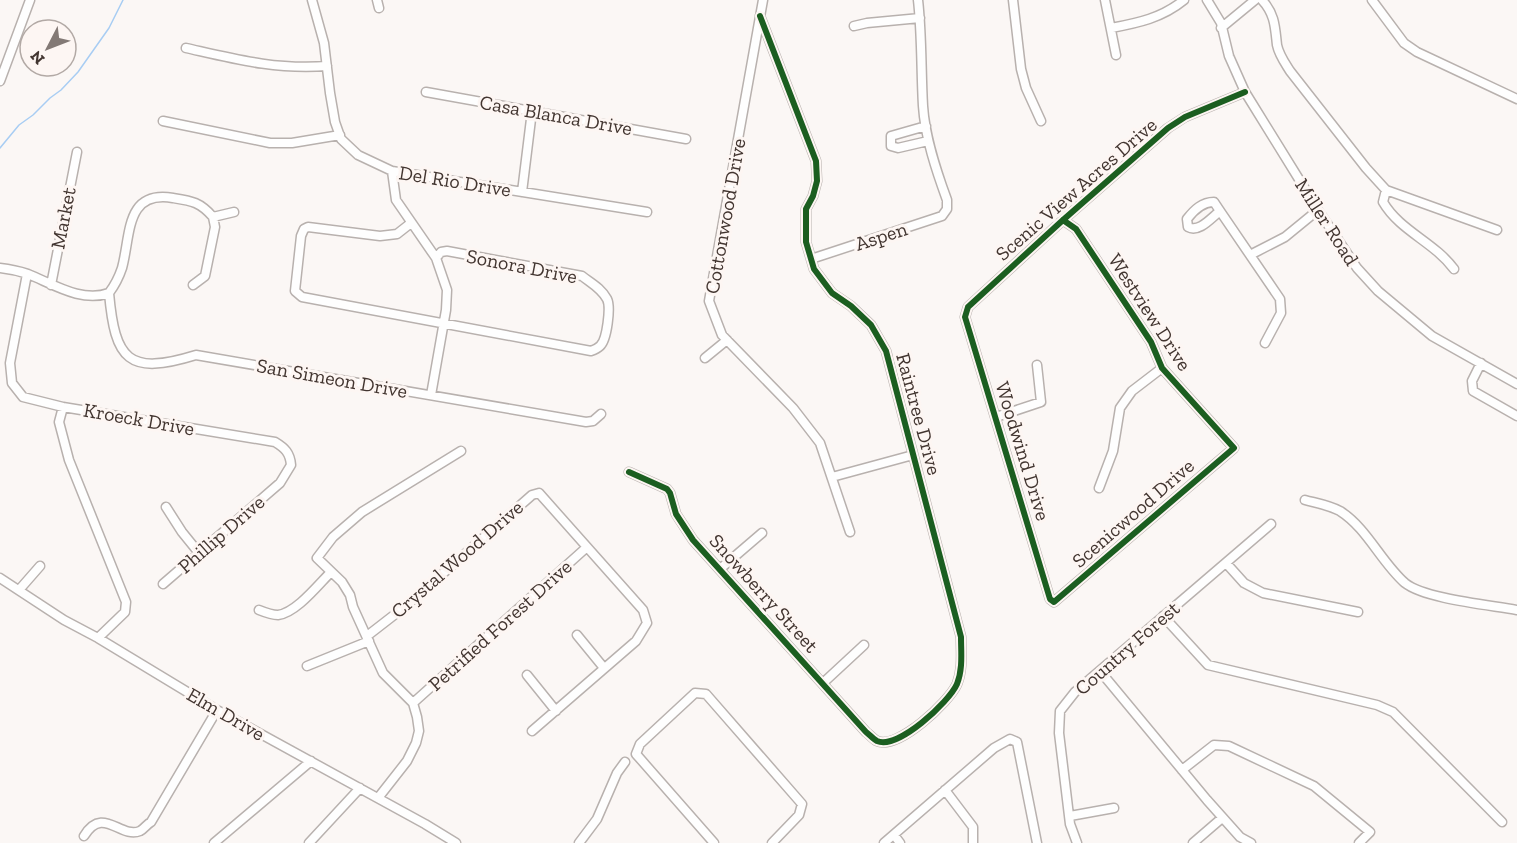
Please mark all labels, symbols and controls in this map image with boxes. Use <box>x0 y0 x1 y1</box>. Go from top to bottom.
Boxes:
north arrow <box>18 18 78 78</box>
text: N <box>26 47 48 69</box>
street label: Casa Blanca Drive <box>478 90 634 140</box>
street label: Scenic View Acres Drive <box>990 112 1162 266</box>
street label: Cottonwood Drive <box>699 136 751 296</box>
street label: Del Rio Drive <box>397 160 513 202</box>
street label: Miller Road <box>1290 174 1364 270</box>
street label: Market <box>45 185 81 251</box>
street label: Aspen <box>852 216 911 256</box>
street label: Sonora Drive <box>465 244 579 288</box>
street label: Westview Drive <box>1103 249 1197 375</box>
street label: Raintree Drive <box>891 350 947 478</box>
street label: San Simeon Drive <box>255 353 409 403</box>
street label: Woodwind Drive <box>990 379 1056 523</box>
street label: Kroeck Drive <box>82 397 196 441</box>
street label: Scenicwood Drive <box>1067 453 1199 573</box>
street label: Phillip Drive <box>173 490 269 578</box>
street label: Crystal Wood Drive <box>386 495 528 623</box>
street label: Snowberry Street <box>704 529 824 658</box>
street label: Petrified Forest Drive <box>423 554 577 696</box>
street label: Country Forest <box>1070 596 1185 700</box>
street label: Elm Drive <box>183 682 269 746</box>

